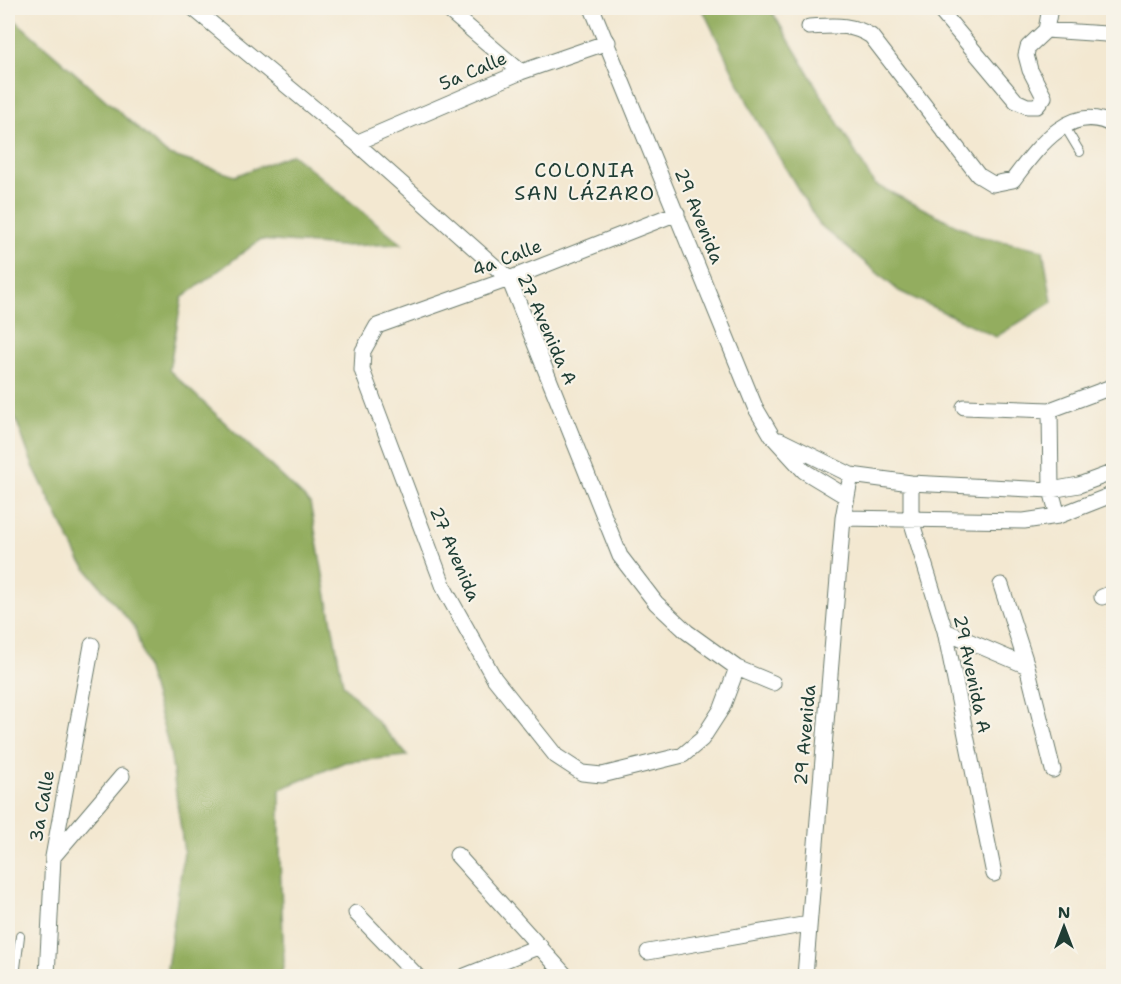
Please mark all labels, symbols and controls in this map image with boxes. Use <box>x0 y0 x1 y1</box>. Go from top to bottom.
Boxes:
street label: 5a Calle <box>436 46 510 96</box>
district label: COLONIA SAN LÁZARO <box>514 157 656 206</box>
street label: 29 Avenida <box>669 165 729 267</box>
street label: 4a Calle <box>469 234 545 282</box>
street label: 27 Avenida A <box>512 269 582 389</box>
street label: 27 Avenida <box>424 503 486 605</box>
street label: 29 Avenida A <box>948 613 996 735</box>
street label: 29 Avenida <box>789 684 821 786</box>
street label: 3a Calle <box>24 768 60 844</box>
north arrow <box>1034 897 1094 957</box>
text: N <box>1058 902 1070 923</box>

